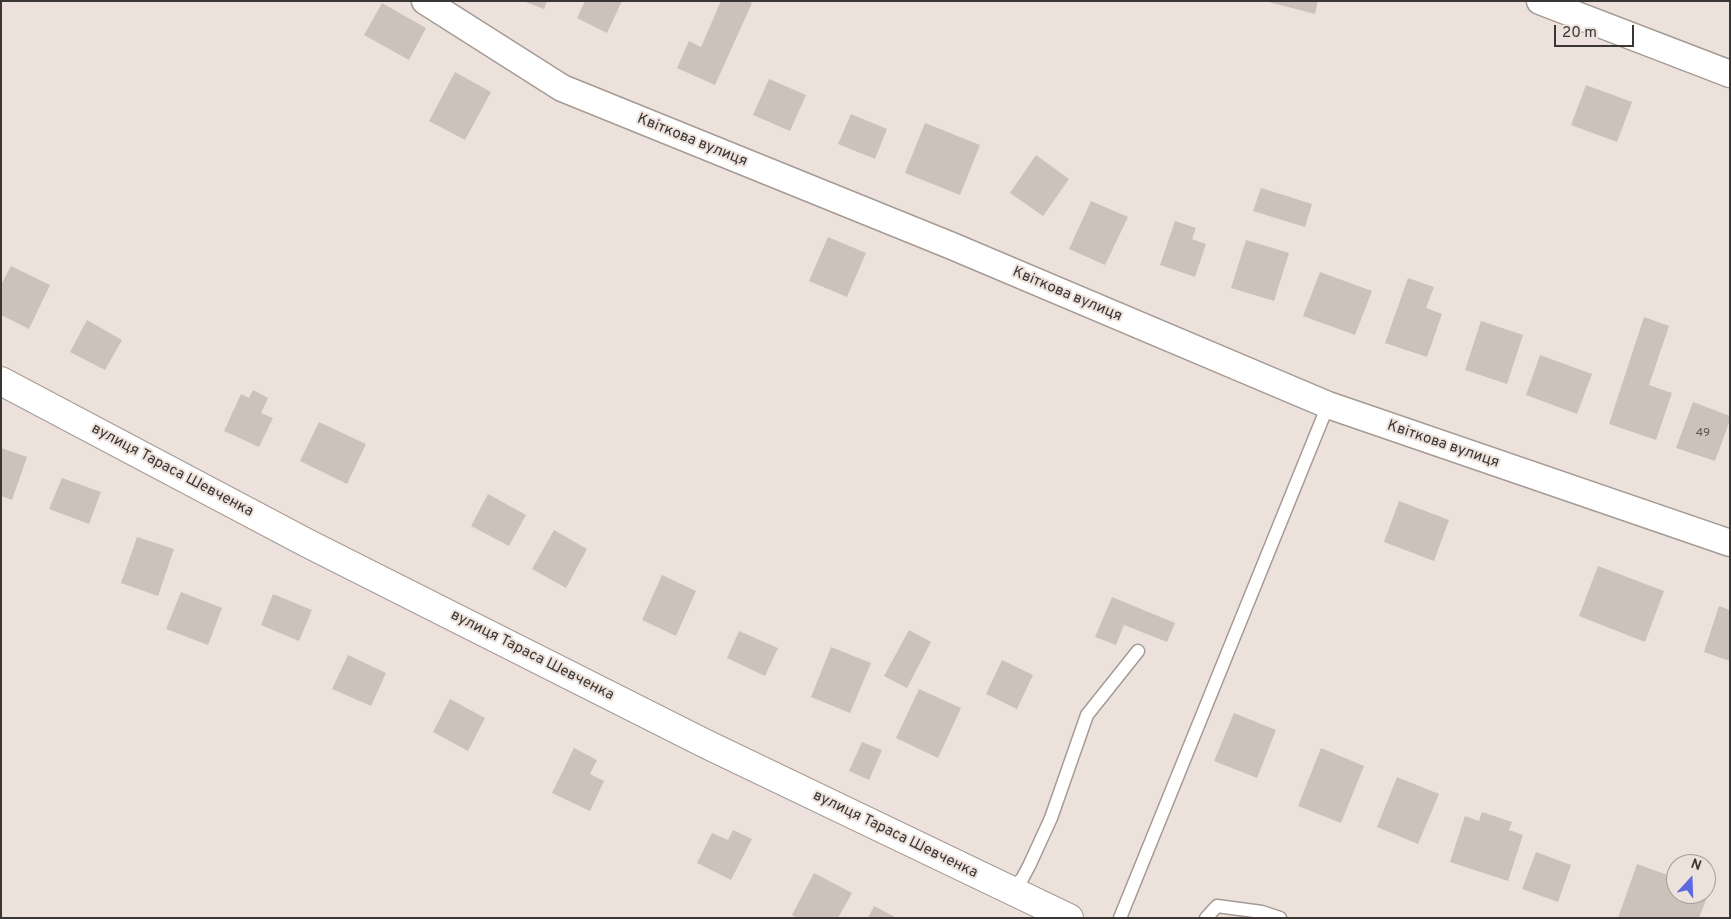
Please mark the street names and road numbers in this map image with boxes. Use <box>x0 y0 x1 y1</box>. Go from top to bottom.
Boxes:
street label: Квіткова вулиця <box>634 111 750 171</box>
street label: Квіткова вулиця <box>1009 264 1125 326</box>
street label: Квіткова вулиця <box>1385 417 1501 473</box>
street label: вулиця Тараса Шевченка <box>88 421 256 521</box>
street label: вулиця Тараса Шевченка <box>447 607 617 705</box>
street label: вулиця Тараса Шевченка <box>810 787 980 883</box>

